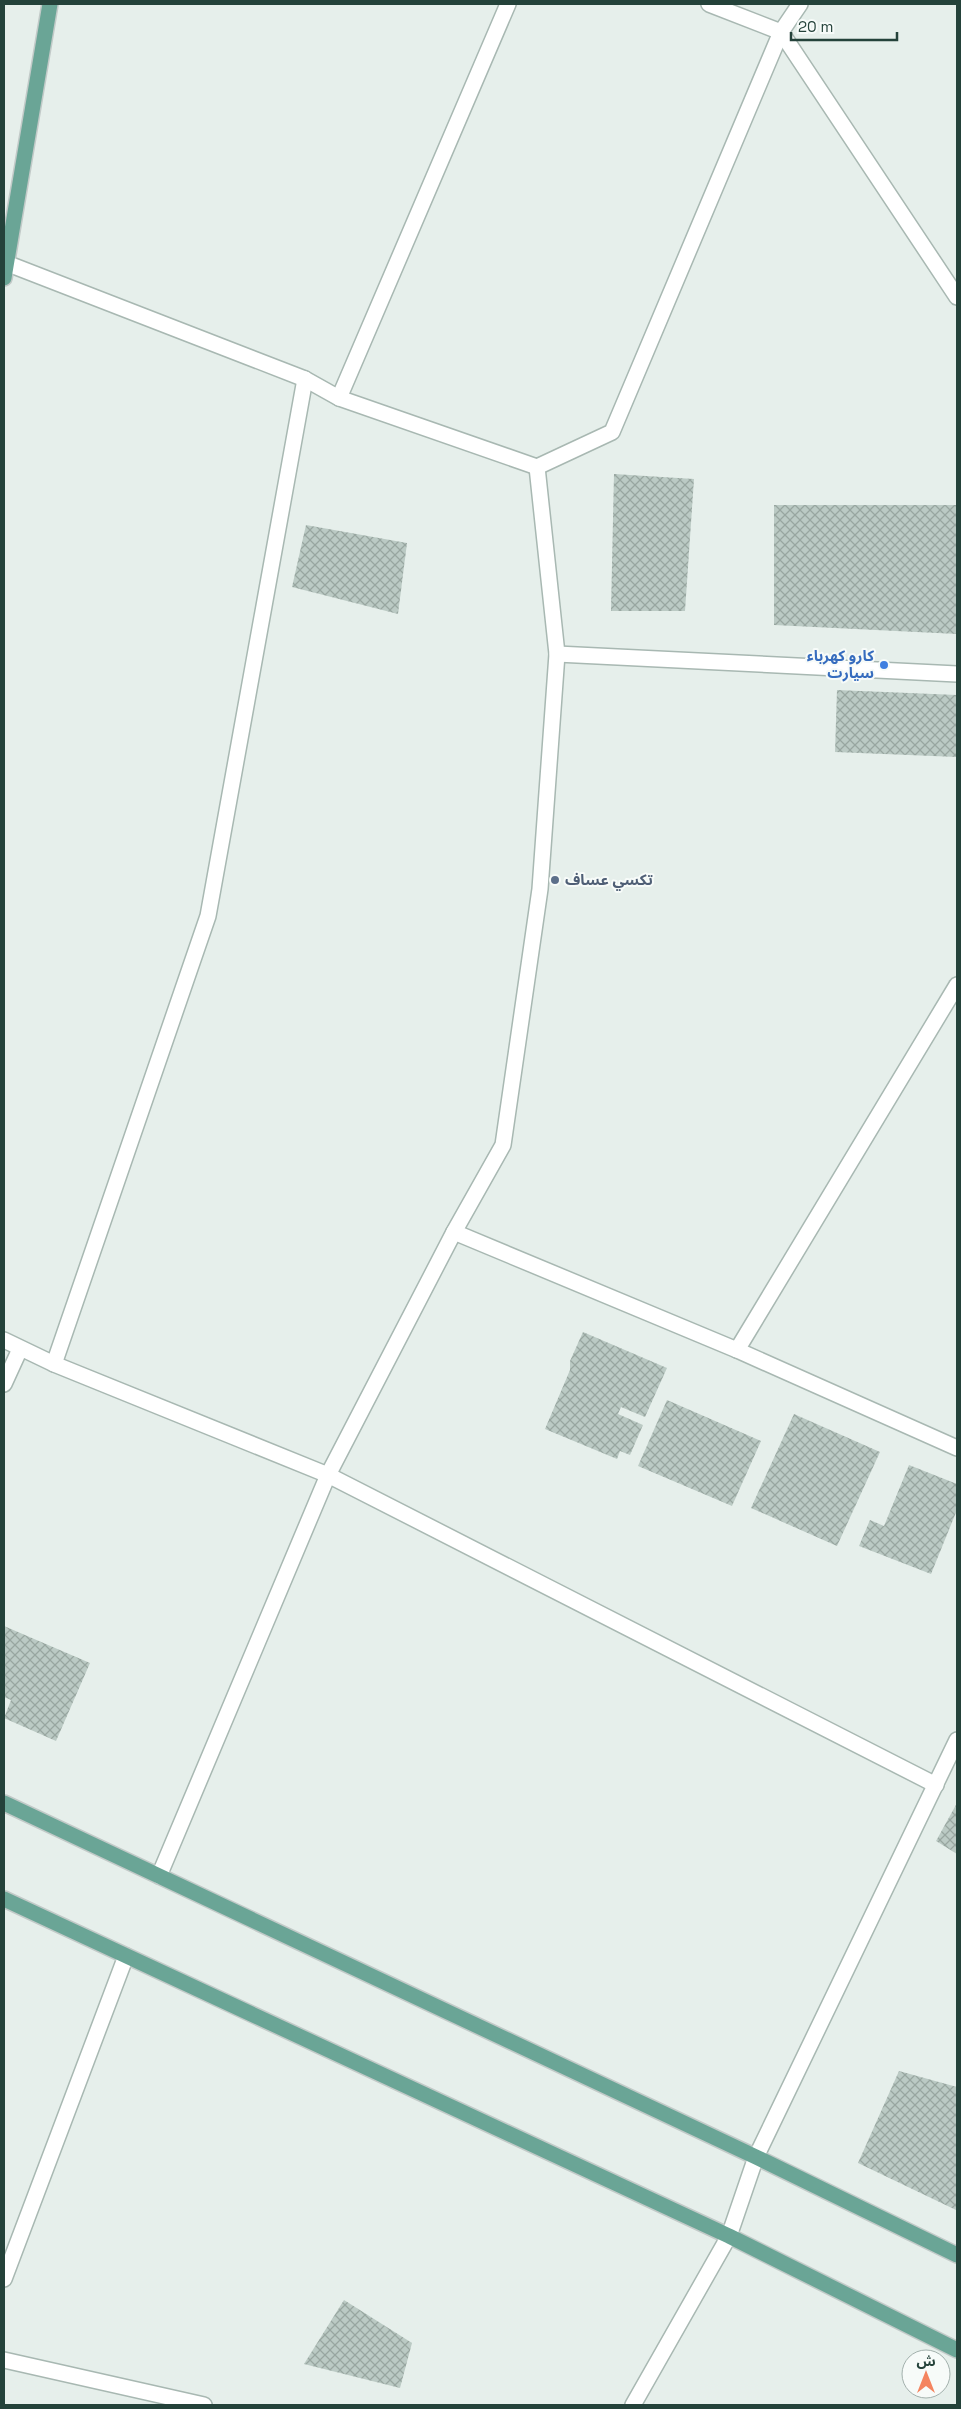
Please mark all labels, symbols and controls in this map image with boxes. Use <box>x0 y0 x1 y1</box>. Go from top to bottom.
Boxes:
scale bar <box>791 10 897 42</box>
text: 20 m <box>798 17 833 36</box>
place label: كارو كهرباء سيارت <box>807 646 874 682</box>
marker: كارو كهرباء سيارت <box>878 659 890 671</box>
place label: تكسي عساف <box>565 870 653 891</box>
marker: تكسي عساف <box>549 874 561 886</box>
north arrow <box>901 2349 951 2399</box>
text: ش <box>916 2352 936 2370</box>

